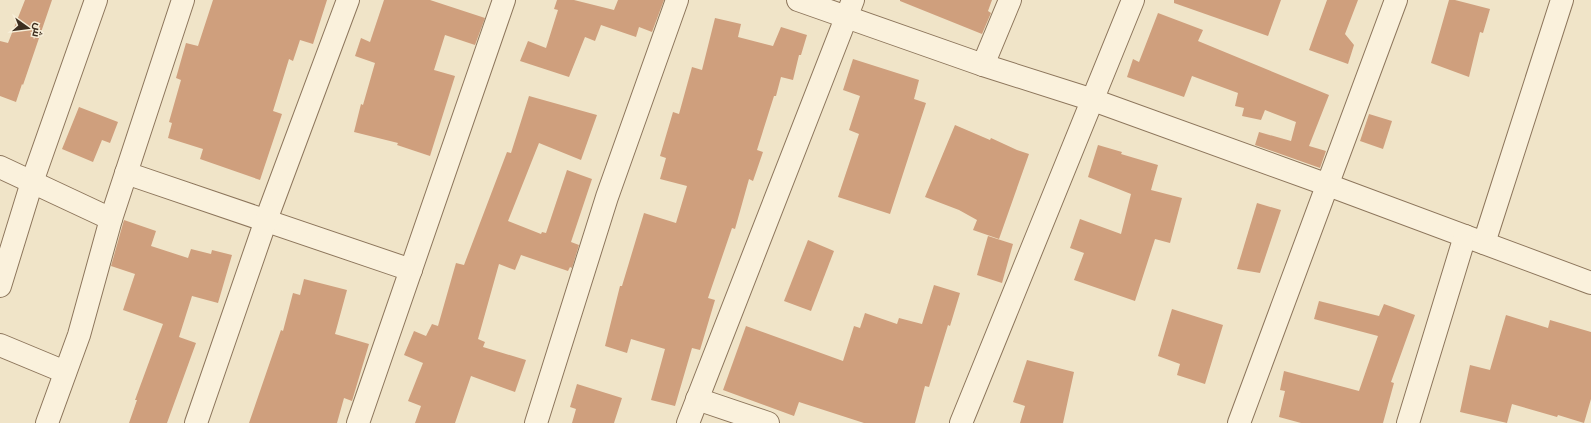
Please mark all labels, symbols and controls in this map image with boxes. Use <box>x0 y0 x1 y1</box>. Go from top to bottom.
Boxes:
north arrow <box>8 8 48 48</box>
text: ش <box>27 21 47 39</box>

